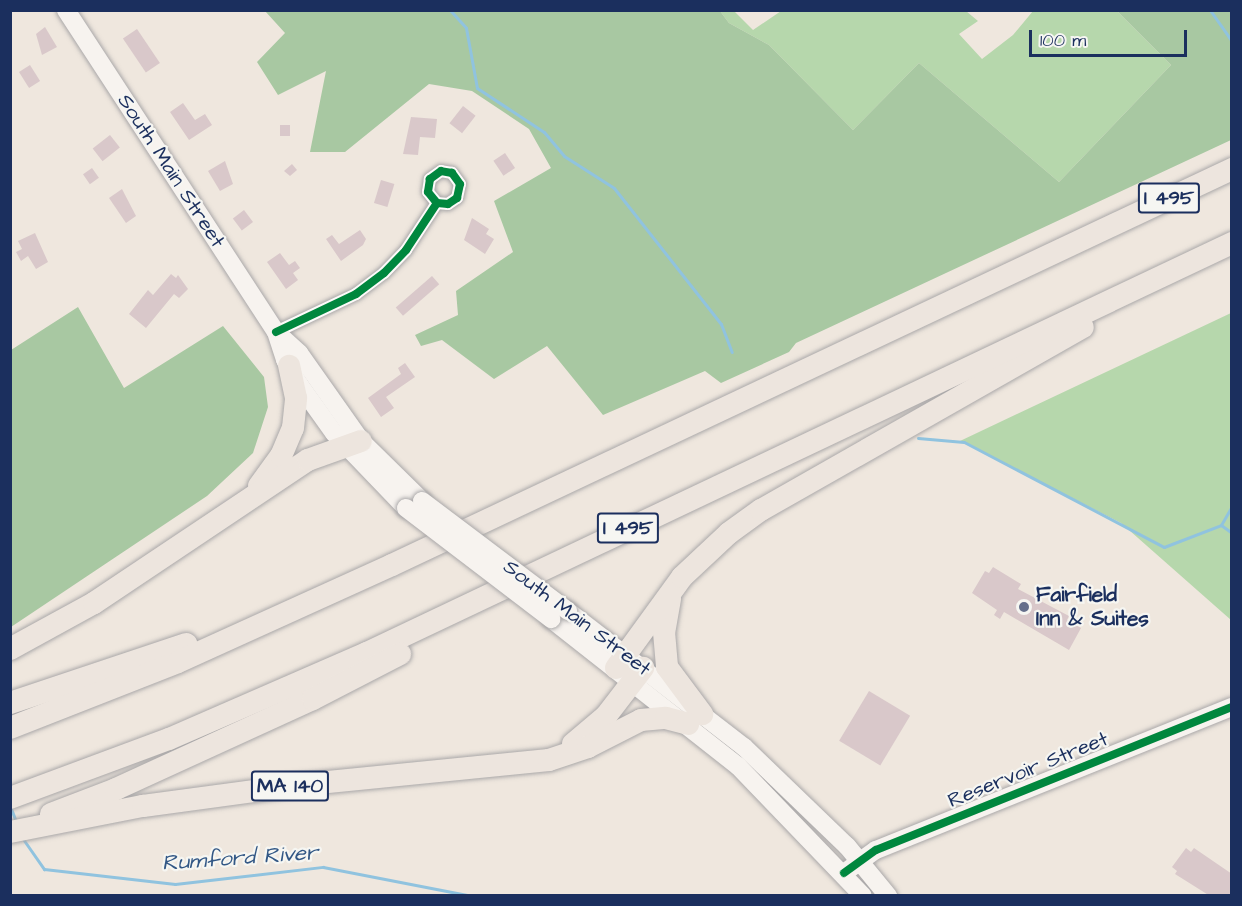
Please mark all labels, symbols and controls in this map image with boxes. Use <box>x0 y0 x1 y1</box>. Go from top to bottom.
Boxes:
scale bar <box>1032 18 1190 56</box>
text: 100 m <box>1040 28 1086 53</box>
street label: South Main Street <box>112 89 230 253</box>
road number: I 495 <box>1138 181 1200 215</box>
road number: I 495 <box>596 511 660 545</box>
street label: South Main Street <box>498 554 656 682</box>
place label: Fairfield Inn & Suites <box>1036 582 1149 632</box>
marker: Fairfield Inn & Suites <box>1017 600 1031 614</box>
street label: Reservoir Street <box>944 726 1112 814</box>
road number: MA 140 <box>250 769 330 803</box>
water label: Rumford River <box>161 839 319 877</box>

